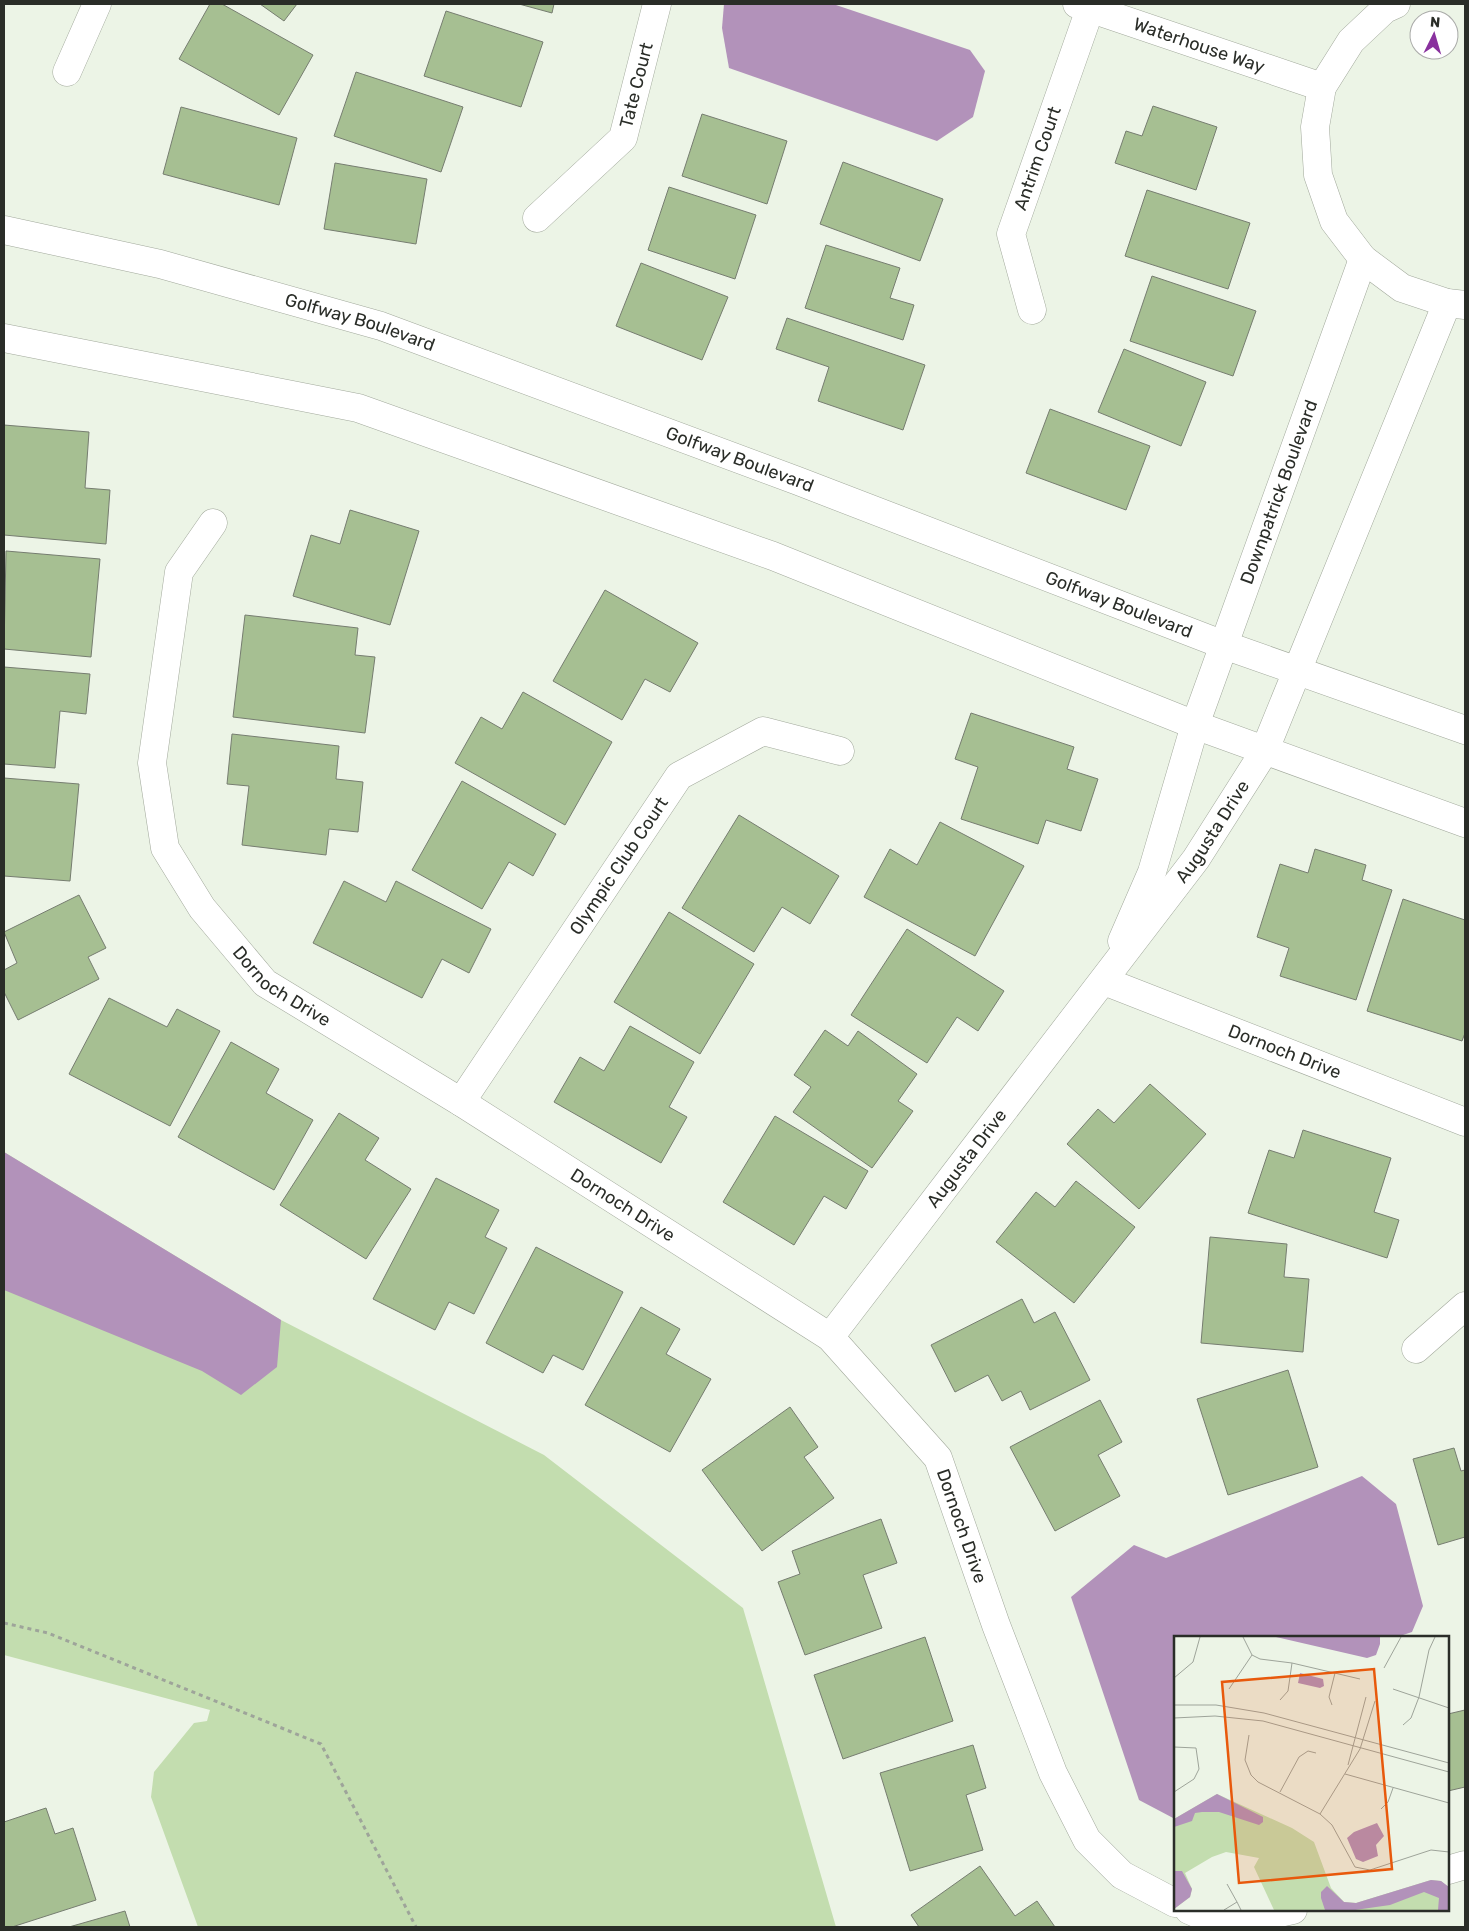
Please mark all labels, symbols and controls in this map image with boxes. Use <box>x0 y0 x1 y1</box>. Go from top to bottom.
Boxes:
north arrow <box>1409 10 1459 60</box>
street label: Waterhouse Way <box>1131 13 1268 78</box>
text: N <box>1429 14 1441 31</box>
street label: Tate Court <box>615 40 658 130</box>
street label: Antrim Court <box>1009 103 1066 213</box>
street label: Golfway Boulevard <box>283 289 438 356</box>
street label: Downpatrick Boulevard <box>1236 397 1322 587</box>
street label: Golfway Boulevard <box>663 422 817 497</box>
street label: Golfway Boulevard <box>1042 566 1196 643</box>
street label: Augusta Drive <box>1171 776 1254 887</box>
street label: Olympic Club Court <box>565 793 673 939</box>
street label: Dornoch Drive <box>228 942 335 1031</box>
street label: Dornoch Drive <box>1225 1020 1344 1084</box>
street label: Augusta Drive <box>922 1105 1011 1212</box>
street label: Dornoch Drive <box>566 1164 679 1246</box>
street label: Dornoch Drive <box>932 1466 992 1586</box>
inset map <box>1174 1636 1449 1911</box>

